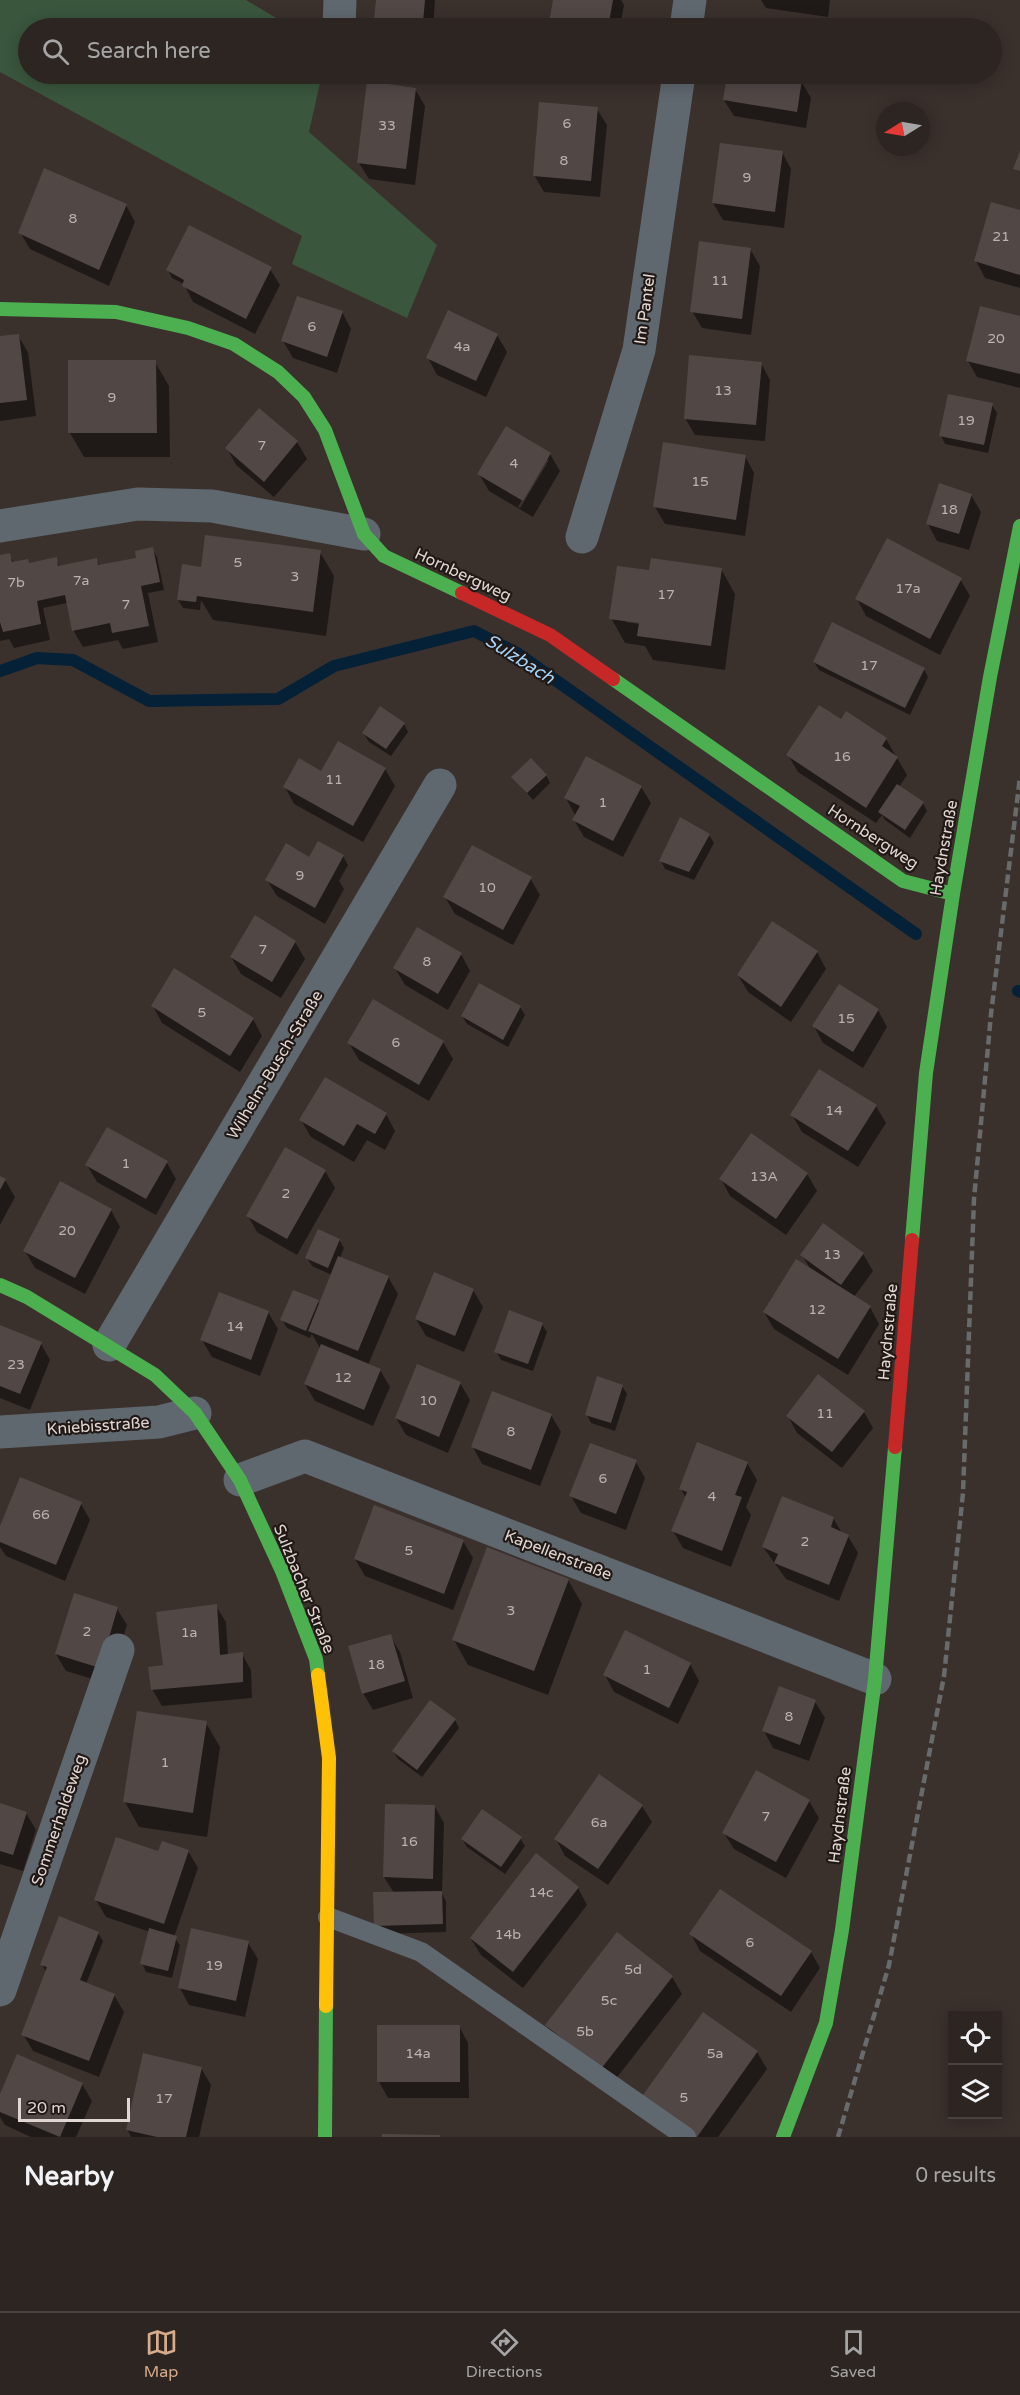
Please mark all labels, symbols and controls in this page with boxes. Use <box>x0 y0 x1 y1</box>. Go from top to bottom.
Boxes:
search box <box>18 18 1002 84</box>
icon: search <box>39 35 72 68</box>
text: Search here <box>87 38 211 64</box>
north arrow <box>876 102 930 156</box>
house number: 6 <box>563 115 572 132</box>
house number: 33 <box>378 117 396 134</box>
house number: 8 <box>560 152 569 169</box>
house number: 9 <box>743 169 751 186</box>
house number: 8 <box>69 210 78 227</box>
house number: 21 <box>992 228 1010 245</box>
street label: Im Pantel <box>630 272 660 346</box>
house number: 11 <box>711 272 729 289</box>
house number: 6 <box>308 318 317 335</box>
house number: 20 <box>987 330 1005 347</box>
house number: 4a <box>454 338 470 355</box>
house number: 13 <box>714 382 732 399</box>
house number: 9 <box>108 389 116 406</box>
house number: 19 <box>957 412 975 429</box>
house number: 7 <box>258 437 266 454</box>
house number: 4 <box>510 455 519 472</box>
house number: 15 <box>691 473 709 490</box>
house number: 18 <box>940 501 958 518</box>
street label: Hornbergweg <box>412 544 514 606</box>
house number: 5 <box>234 554 242 571</box>
house number: 3 <box>291 568 299 585</box>
house number: 7a <box>73 572 89 589</box>
house number: 7b <box>7 574 25 591</box>
house number: 17a <box>895 580 921 597</box>
house number: 17 <box>657 586 675 603</box>
house number: 7 <box>122 596 130 613</box>
water label: Sulzbach <box>481 629 560 689</box>
house number: 17 <box>860 657 878 674</box>
house number: 16 <box>833 748 851 765</box>
house number: 11 <box>325 771 343 788</box>
house number: 1 <box>599 794 607 811</box>
street label: Haydnstraße <box>926 799 962 897</box>
street label: Hornbergweg <box>824 800 922 874</box>
house number: 9 <box>296 867 304 884</box>
house number: 10 <box>478 879 496 896</box>
house number: 7 <box>259 941 267 958</box>
house number: 8 <box>423 953 432 970</box>
street label: Wilhelm-Busch-Straße <box>223 987 327 1143</box>
house number: 5 <box>198 1004 206 1021</box>
house number: 15 <box>837 1010 855 1027</box>
house number: 6 <box>392 1034 401 1051</box>
house number: 14 <box>825 1102 843 1119</box>
house number: 1 <box>122 1155 130 1172</box>
house number: 13A <box>750 1168 778 1185</box>
house number: 2 <box>282 1185 290 1202</box>
house number: 20 <box>58 1222 76 1239</box>
house number: 13 <box>823 1246 841 1263</box>
street label: Haydnstraße <box>874 1283 902 1381</box>
house number: 12 <box>808 1301 826 1318</box>
house number: 14 <box>226 1318 244 1335</box>
house number: 23 <box>7 1356 25 1373</box>
house number: 12 <box>334 1369 352 1386</box>
house number: 10 <box>419 1392 437 1409</box>
house number: 11 <box>816 1405 834 1422</box>
street label: Kniebisstraße <box>46 1412 150 1440</box>
house number: 8 <box>507 1423 516 1440</box>
house number: 6 <box>599 1470 608 1487</box>
house number: 4 <box>708 1488 717 1505</box>
house number: 66 <box>32 1506 50 1523</box>
street label: Sulzbacher Straße <box>269 1521 339 1657</box>
street label: Kapellenstraße <box>502 1525 614 1585</box>
house number: 2 <box>801 1533 809 1550</box>
house number: 5 <box>405 1542 413 1559</box>
house number: 3 <box>507 1602 515 1619</box>
house number: 2 <box>83 1623 91 1640</box>
house number: 1a <box>181 1624 197 1641</box>
house number: 18 <box>367 1656 385 1673</box>
house number: 1 <box>643 1661 651 1678</box>
house number: 8 <box>785 1708 794 1725</box>
street label: Sommerhaldeweg <box>27 1752 91 1888</box>
house number: 1 <box>161 1754 169 1771</box>
street label: Haydnstraße <box>824 1766 856 1864</box>
house number: 7 <box>762 1808 770 1825</box>
house number: 6a <box>591 1814 607 1831</box>
house number: 16 <box>400 1833 418 1850</box>
house number: 14c <box>528 1884 554 1901</box>
house number: 14b <box>495 1926 521 1943</box>
house number: 6 <box>746 1934 755 1951</box>
house number: 19 <box>205 1957 223 1974</box>
house number: 5d <box>624 1961 642 1978</box>
house number: 5c <box>601 1992 617 2009</box>
map controls <box>948 2011 1002 2119</box>
button: locate <box>948 2011 1002 2065</box>
house number: 5b <box>576 2023 594 2040</box>
house number: 14a <box>405 2045 431 2062</box>
house number: 5a <box>707 2045 723 2062</box>
button: layers <box>948 2065 1002 2119</box>
house number: 5 <box>680 2089 688 2106</box>
house number: 17 <box>155 2090 173 2107</box>
scale bar <box>18 2095 130 2122</box>
text: 20 m <box>27 2098 66 2118</box>
text: Nearby <box>24 2161 114 2192</box>
text: 0 results <box>916 2164 996 2188</box>
tab: Map <box>144 2326 178 2382</box>
tab: Directions <box>466 2326 542 2382</box>
tab: Saved <box>830 2326 876 2382</box>

